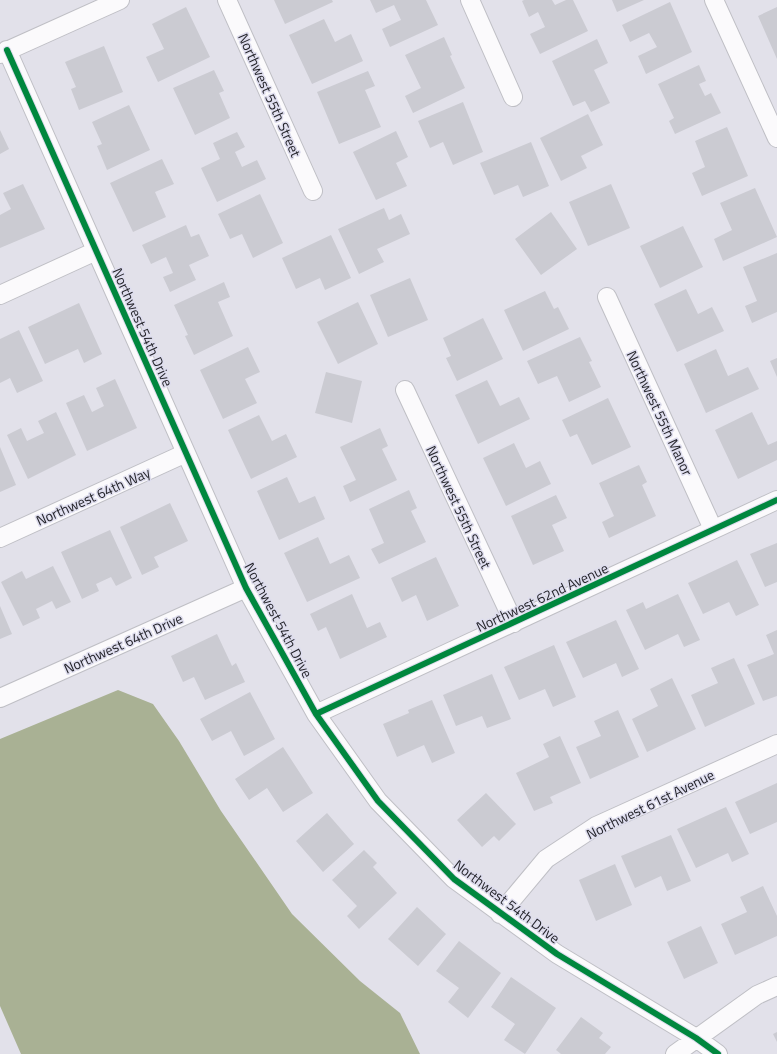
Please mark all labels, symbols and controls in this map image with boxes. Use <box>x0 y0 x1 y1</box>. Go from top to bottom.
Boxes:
street label: Northwest 55th Street <box>233 30 307 160</box>
street label: Northwest 54th Drive <box>107 264 179 390</box>
street label: Northwest 55th Manor <box>622 347 698 479</box>
street label: Northwest 55th Street <box>421 442 497 572</box>
street label: Northwest 64th Way <box>32 461 154 531</box>
street label: Northwest 62nd Avenue <box>472 557 612 637</box>
street label: Northwest 54th Drive <box>240 559 318 681</box>
street label: Northwest 64th Drive <box>60 607 186 679</box>
street label: Northwest 61st Avenue <box>582 764 718 844</box>
street label: Northwest 54th Drive <box>450 854 564 948</box>

